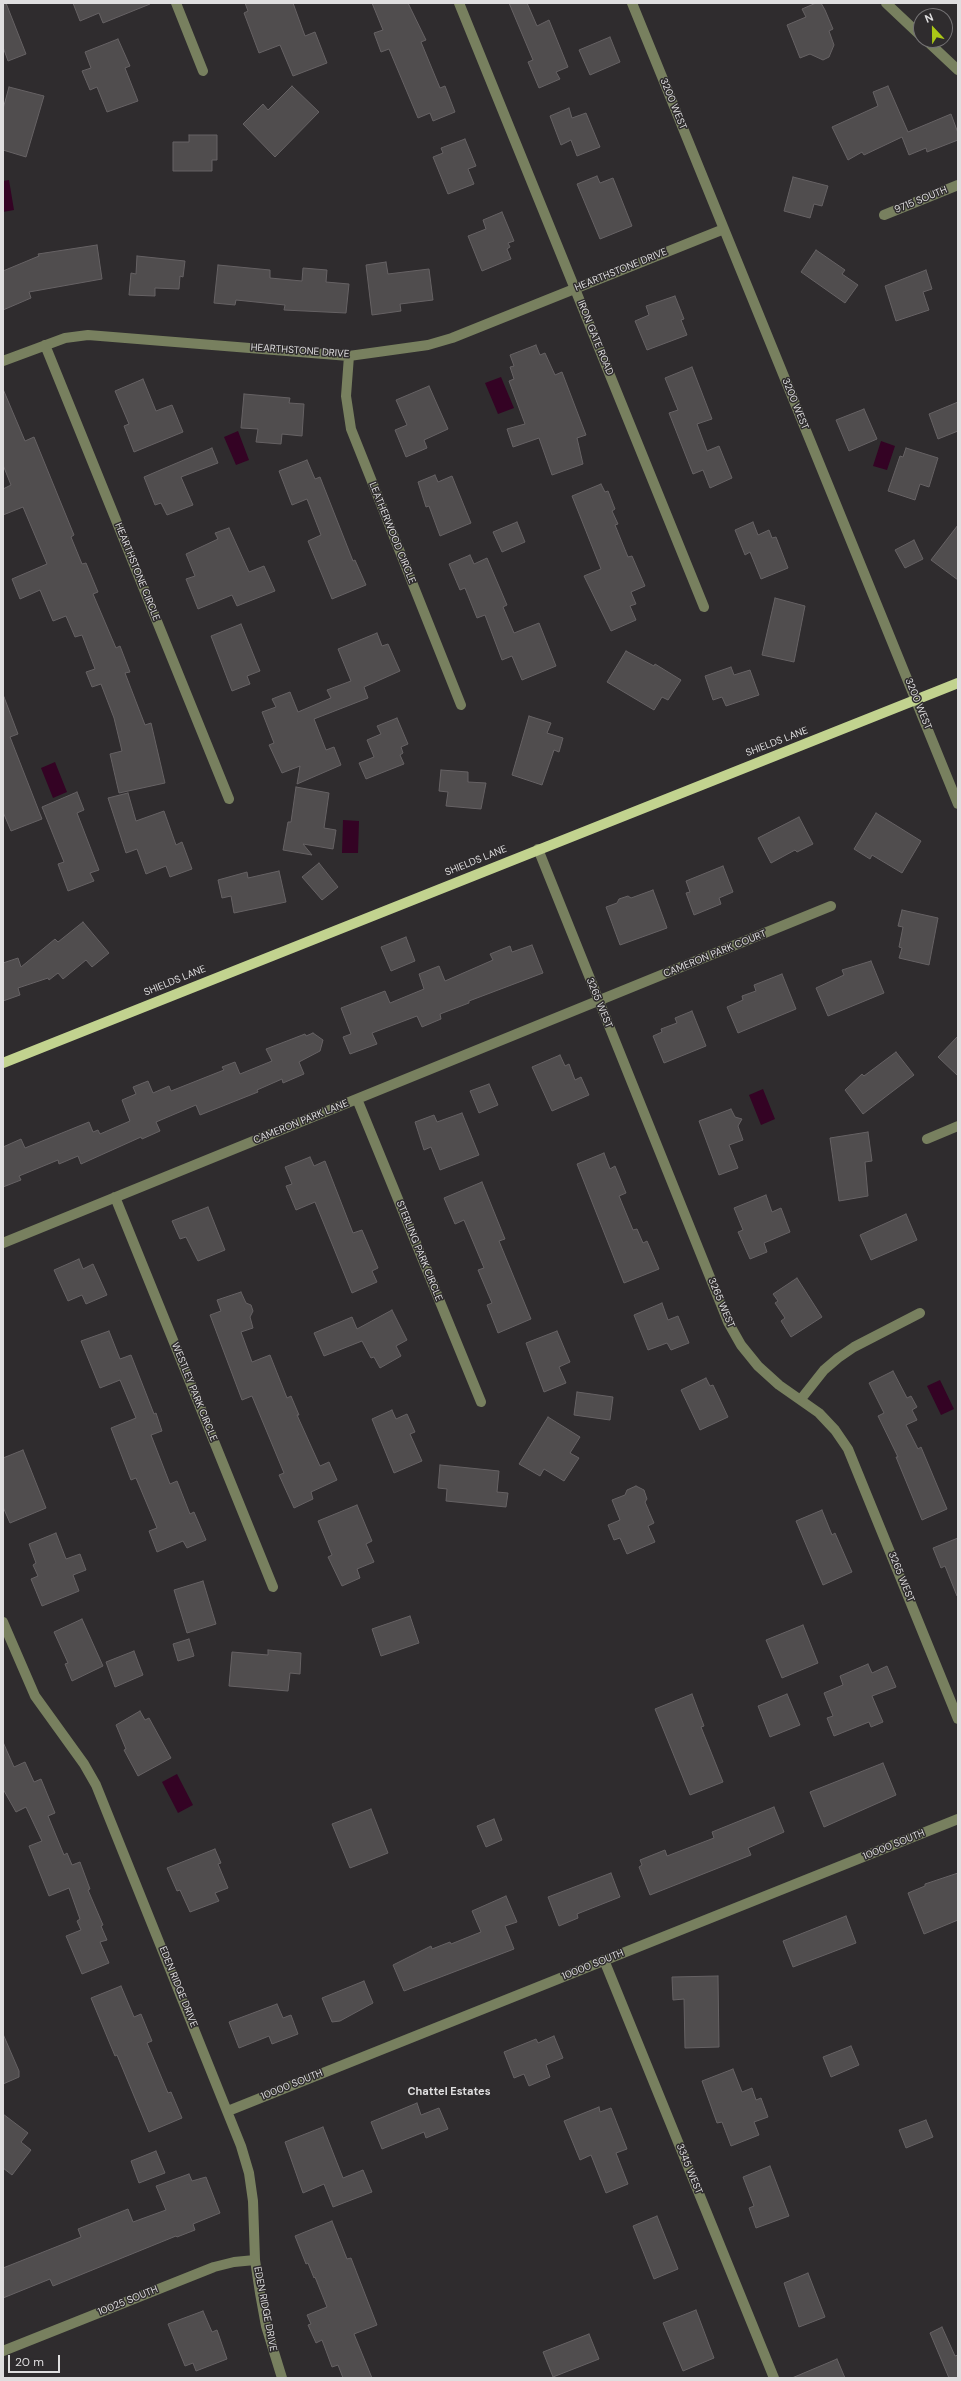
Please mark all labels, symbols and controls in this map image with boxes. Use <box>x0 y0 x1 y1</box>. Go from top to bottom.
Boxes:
north arrow <box>913 8 953 48</box>
text: N <box>923 10 935 26</box>
street label: 3200 WEST <box>657 76 689 132</box>
street label: 9715 SOUTH <box>893 184 949 216</box>
street label: HEARTHSTONE DRIVE <box>573 246 669 294</box>
street label: IRON GATE ROAD <box>575 299 615 377</box>
street label: HEARTHSTONE DRIVE <box>250 342 350 360</box>
street label: 3200 WEST <box>779 376 811 432</box>
street label: LEATHERWOOD CIRCLE <box>366 480 418 586</box>
street label: HEARTHSTONE CIRCLE <box>112 521 162 623</box>
street label: 3200 WEST <box>902 676 934 732</box>
street label: SHIELDS LANE <box>744 725 810 759</box>
street label: SHIELDS LANE <box>443 843 509 879</box>
street label: CAMERON PARK COURT <box>662 928 768 980</box>
street label: SHIELDS LANE <box>142 963 208 999</box>
street label: 3265 WEST <box>583 976 615 1030</box>
street label: CAMERON PARK LANE <box>252 1097 350 1147</box>
street label: STERLING PARK CIRCLE <box>393 1199 445 1303</box>
street label: 3265 WEST <box>705 1276 737 1330</box>
street label: WESTLEY PARK CIRCLE <box>169 1341 219 1443</box>
street label: 3265 WEST <box>885 1550 917 1604</box>
street label: 10000 SOUTH <box>861 1827 927 1863</box>
street label: EDEN RIDGE DRIVE <box>156 1945 200 2029</box>
street label: 10000 SOUTH <box>560 1947 626 1983</box>
street label: 10000 SOUTH <box>259 2067 325 2103</box>
district label: Chattel Estates <box>407 2085 491 2099</box>
street label: 3345 WEST <box>673 2142 705 2196</box>
street label: EDEN RIDGE DRIVE <box>251 2265 279 2353</box>
street label: 10025 SOUTH <box>96 2284 160 2318</box>
scale bar <box>10 2347 62 2373</box>
text: 20 m <box>15 2354 44 2370</box>

